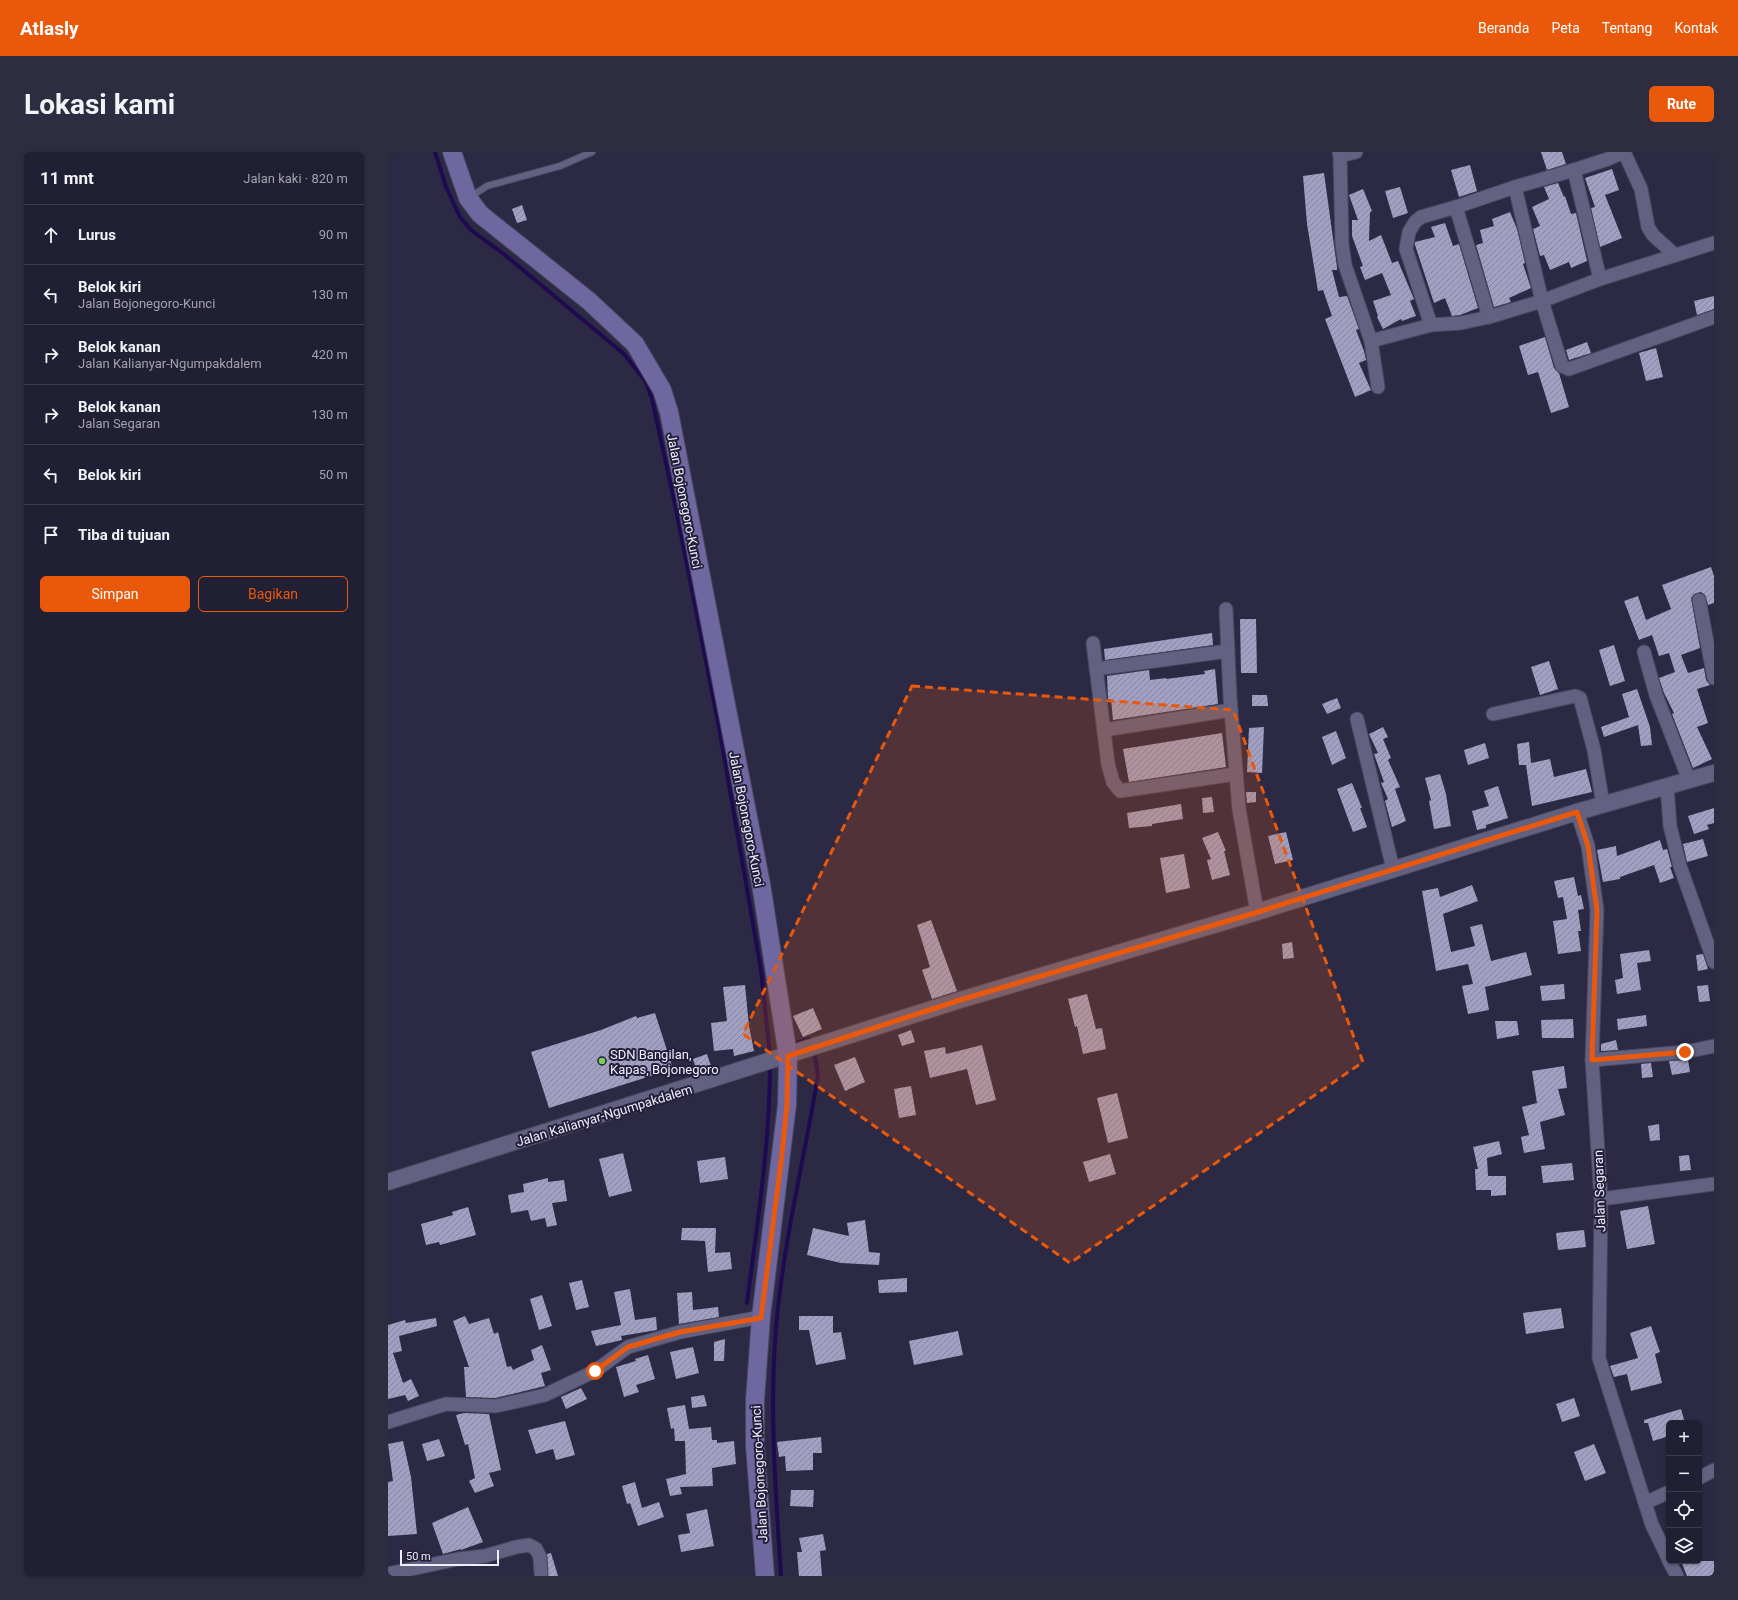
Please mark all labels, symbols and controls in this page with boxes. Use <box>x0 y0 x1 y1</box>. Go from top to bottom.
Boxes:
text: Atlasly <box>20 17 79 40</box>
text: Beranda <box>1478 20 1529 36</box>
text: Peta <box>1551 20 1580 36</box>
text: Tentang <box>1602 20 1652 36</box>
text: Kontak <box>1674 20 1718 36</box>
button: Rute <box>1649 86 1714 122</box>
text: Lokasi kami <box>24 88 175 121</box>
text: 11 mnt <box>40 168 94 188</box>
text: Jalan kaki · 820 m <box>243 171 348 186</box>
icon: ahead <box>40 224 62 246</box>
text: Lurus <box>78 226 116 244</box>
text: 90 m <box>319 227 348 242</box>
text: Belok kiri <box>78 278 141 296</box>
icon: left <box>40 284 62 306</box>
text: 130 m <box>311 287 348 302</box>
text: Jalan Bojonegoro-Kunci <box>78 296 215 311</box>
text: Belok kanan <box>78 338 161 356</box>
icon: right <box>40 344 62 366</box>
text: 420 m <box>311 347 348 362</box>
text: Jalan Kalianyar-Ngumpakdalem <box>78 356 262 371</box>
text: Belok kanan <box>78 398 161 416</box>
icon: right <box>40 404 62 426</box>
text: 130 m <box>311 407 348 422</box>
text: Jalan Segaran <box>78 416 160 431</box>
street label: Jalan Bojonegoro-Kunci <box>664 432 705 570</box>
icon: left <box>40 464 62 486</box>
text: Belok kiri <box>78 466 141 484</box>
text: 50 m <box>319 467 348 482</box>
icon: arrive <box>40 524 62 546</box>
text: Tiba di tujuan <box>78 526 170 544</box>
button: Simpan <box>40 576 190 612</box>
button: Bagikan <box>198 576 348 612</box>
street label: Jalan Bojonegoro-Kunci <box>726 750 767 888</box>
route end <box>1676 1043 1694 1061</box>
place label: SDN Bangilan, Kapas, Bojonegoro <box>610 1047 719 1077</box>
marker: SDN Bangilan, Kapas, Bojonegoro <box>597 1056 607 1066</box>
street label: Jalan Kalianyar-Ngumpakdalem <box>514 1081 694 1149</box>
street label: Jalan Segaran <box>1591 1150 1608 1232</box>
route start <box>586 1362 604 1380</box>
street label: Jalan Bojonegoro-Kunci <box>748 1405 771 1543</box>
map controls <box>1666 1420 1702 1564</box>
button: + <box>1666 1420 1702 1456</box>
button: − <box>1666 1456 1702 1492</box>
button: locate <box>1666 1492 1702 1528</box>
button: layers <box>1666 1528 1702 1564</box>
scale bar <box>400 1548 499 1567</box>
text: 50 m <box>406 1550 431 1563</box>

